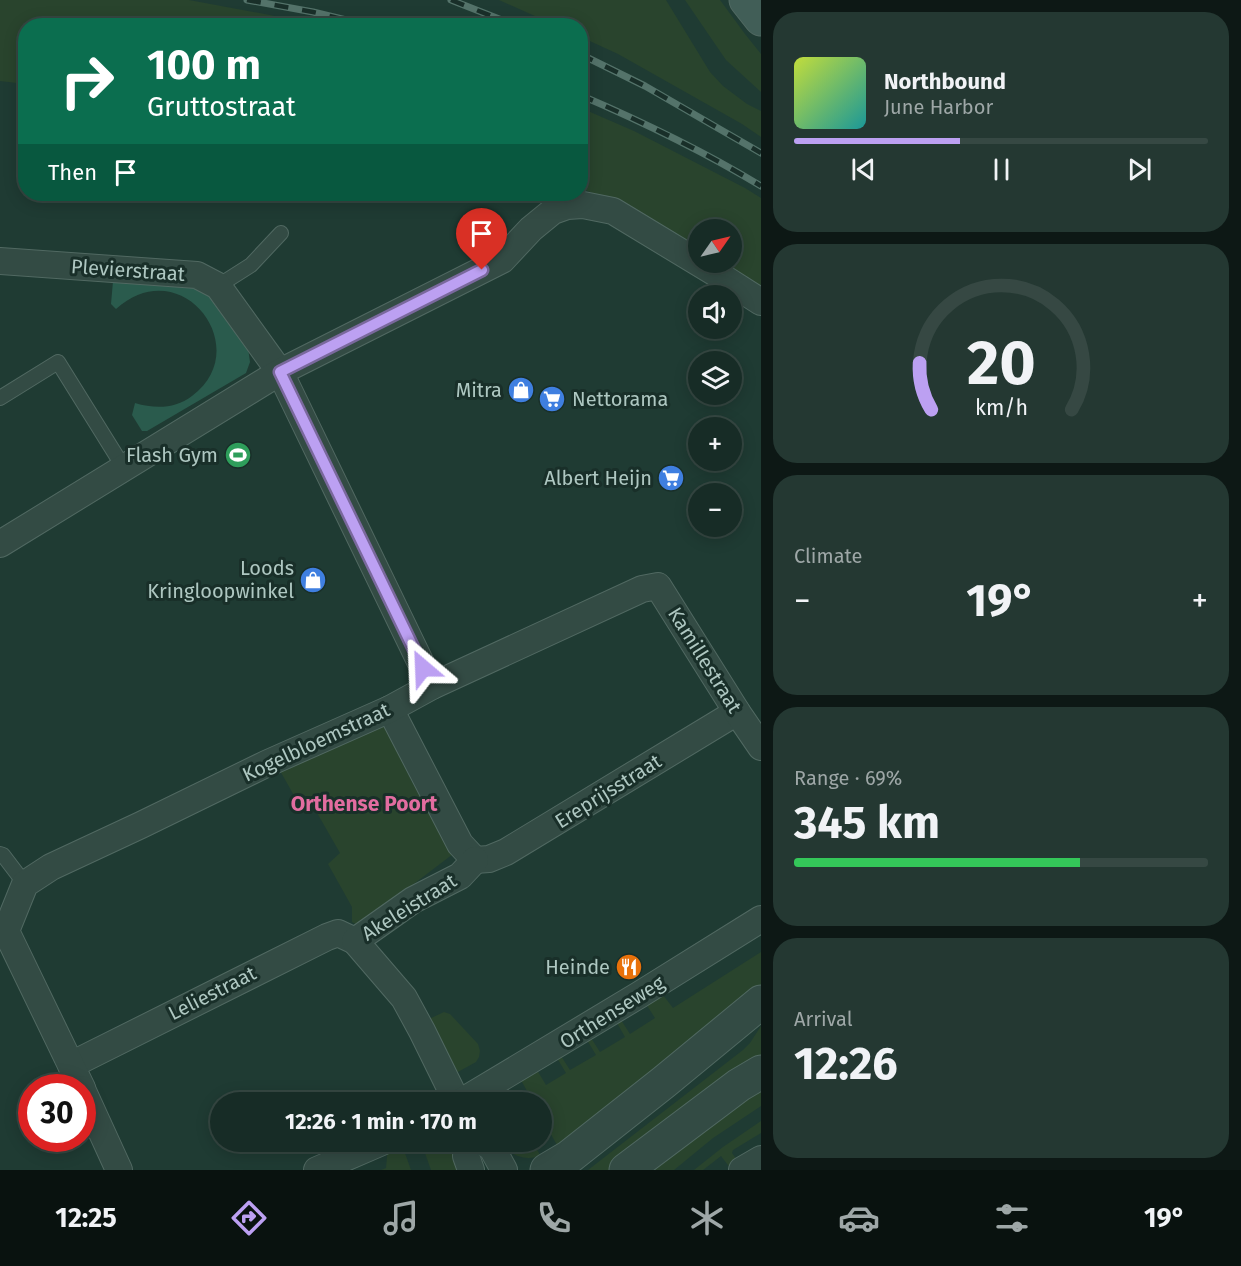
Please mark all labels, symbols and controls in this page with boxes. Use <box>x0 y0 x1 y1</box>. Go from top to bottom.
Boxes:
text: 100 m <box>147 40 261 90</box>
icon: right <box>48 42 126 120</box>
text: Northbound <box>884 68 1006 95</box>
text: Gruttostraat <box>147 91 296 123</box>
text: June Harbor <box>884 95 993 119</box>
icon: previous <box>847 153 880 186</box>
icon: pause <box>985 153 1018 186</box>
icon: next <box>1123 153 1156 186</box>
icon: arrive <box>109 156 142 189</box>
text: Then <box>48 159 97 186</box>
pin <box>456 208 507 270</box>
icon: arrive <box>465 217 498 250</box>
north arrow <box>688 219 742 273</box>
map controls <box>688 219 742 537</box>
street label: Plevierstraat <box>70 254 187 286</box>
button: sound <box>688 285 742 339</box>
text: 20 <box>967 327 1035 402</box>
button: layers <box>688 351 742 405</box>
shop icon: Mitra <box>506 375 536 405</box>
place label: Mitra <box>456 378 502 402</box>
supermarket icon: Nettorama <box>537 384 567 414</box>
place label: Nettorama <box>572 387 668 411</box>
text: km/h <box>974 396 1028 422</box>
button: + <box>688 417 742 471</box>
sports icon: Flash Gym <box>223 440 253 470</box>
place label: Flash Gym <box>126 443 218 467</box>
supermarket icon: Albert Heijn <box>656 463 686 493</box>
place label: Albert Heijn <box>544 466 652 490</box>
button: − <box>688 483 742 537</box>
text: Climate <box>794 544 862 568</box>
place label: Loods Kringloopwinkel <box>147 556 294 603</box>
shop icon: Loods Kringloopwinkel <box>298 565 328 595</box>
text: 19° <box>966 574 1036 628</box>
text: − <box>794 581 811 621</box>
text: + <box>1192 581 1208 621</box>
street label: Kamillestraat <box>663 603 747 718</box>
position arrow <box>391 636 455 700</box>
street label: Kogelbloemstraat <box>238 697 394 787</box>
street label: Ereprijsstraat <box>550 748 666 833</box>
text: Range · 69% <box>794 766 902 790</box>
district label: Orthense Poort <box>291 791 438 817</box>
text: 345 km <box>794 796 940 850</box>
street label: Akeleistraat <box>357 868 461 946</box>
restaurant icon: Heinde <box>614 952 644 982</box>
place label: Heinde <box>545 955 610 979</box>
street label: Leliestraat <box>164 960 261 1025</box>
street label: Orthenseweg <box>555 970 669 1054</box>
text: Arrival <box>794 1007 853 1031</box>
text: 12:26 <box>794 1037 898 1091</box>
speed limit sign: 30 <box>18 1074 96 1152</box>
text: 12:26 · 1 min · 170 m <box>285 1108 477 1135</box>
icon: directions <box>228 1197 270 1239</box>
icon: music <box>380 1197 422 1239</box>
icon: phone <box>533 1197 575 1239</box>
icon: climate <box>686 1197 728 1239</box>
icon: car <box>838 1197 880 1239</box>
icon: filters <box>991 1197 1033 1239</box>
text: 12:25 <box>55 1202 117 1234</box>
text: 19° <box>1144 1202 1186 1234</box>

